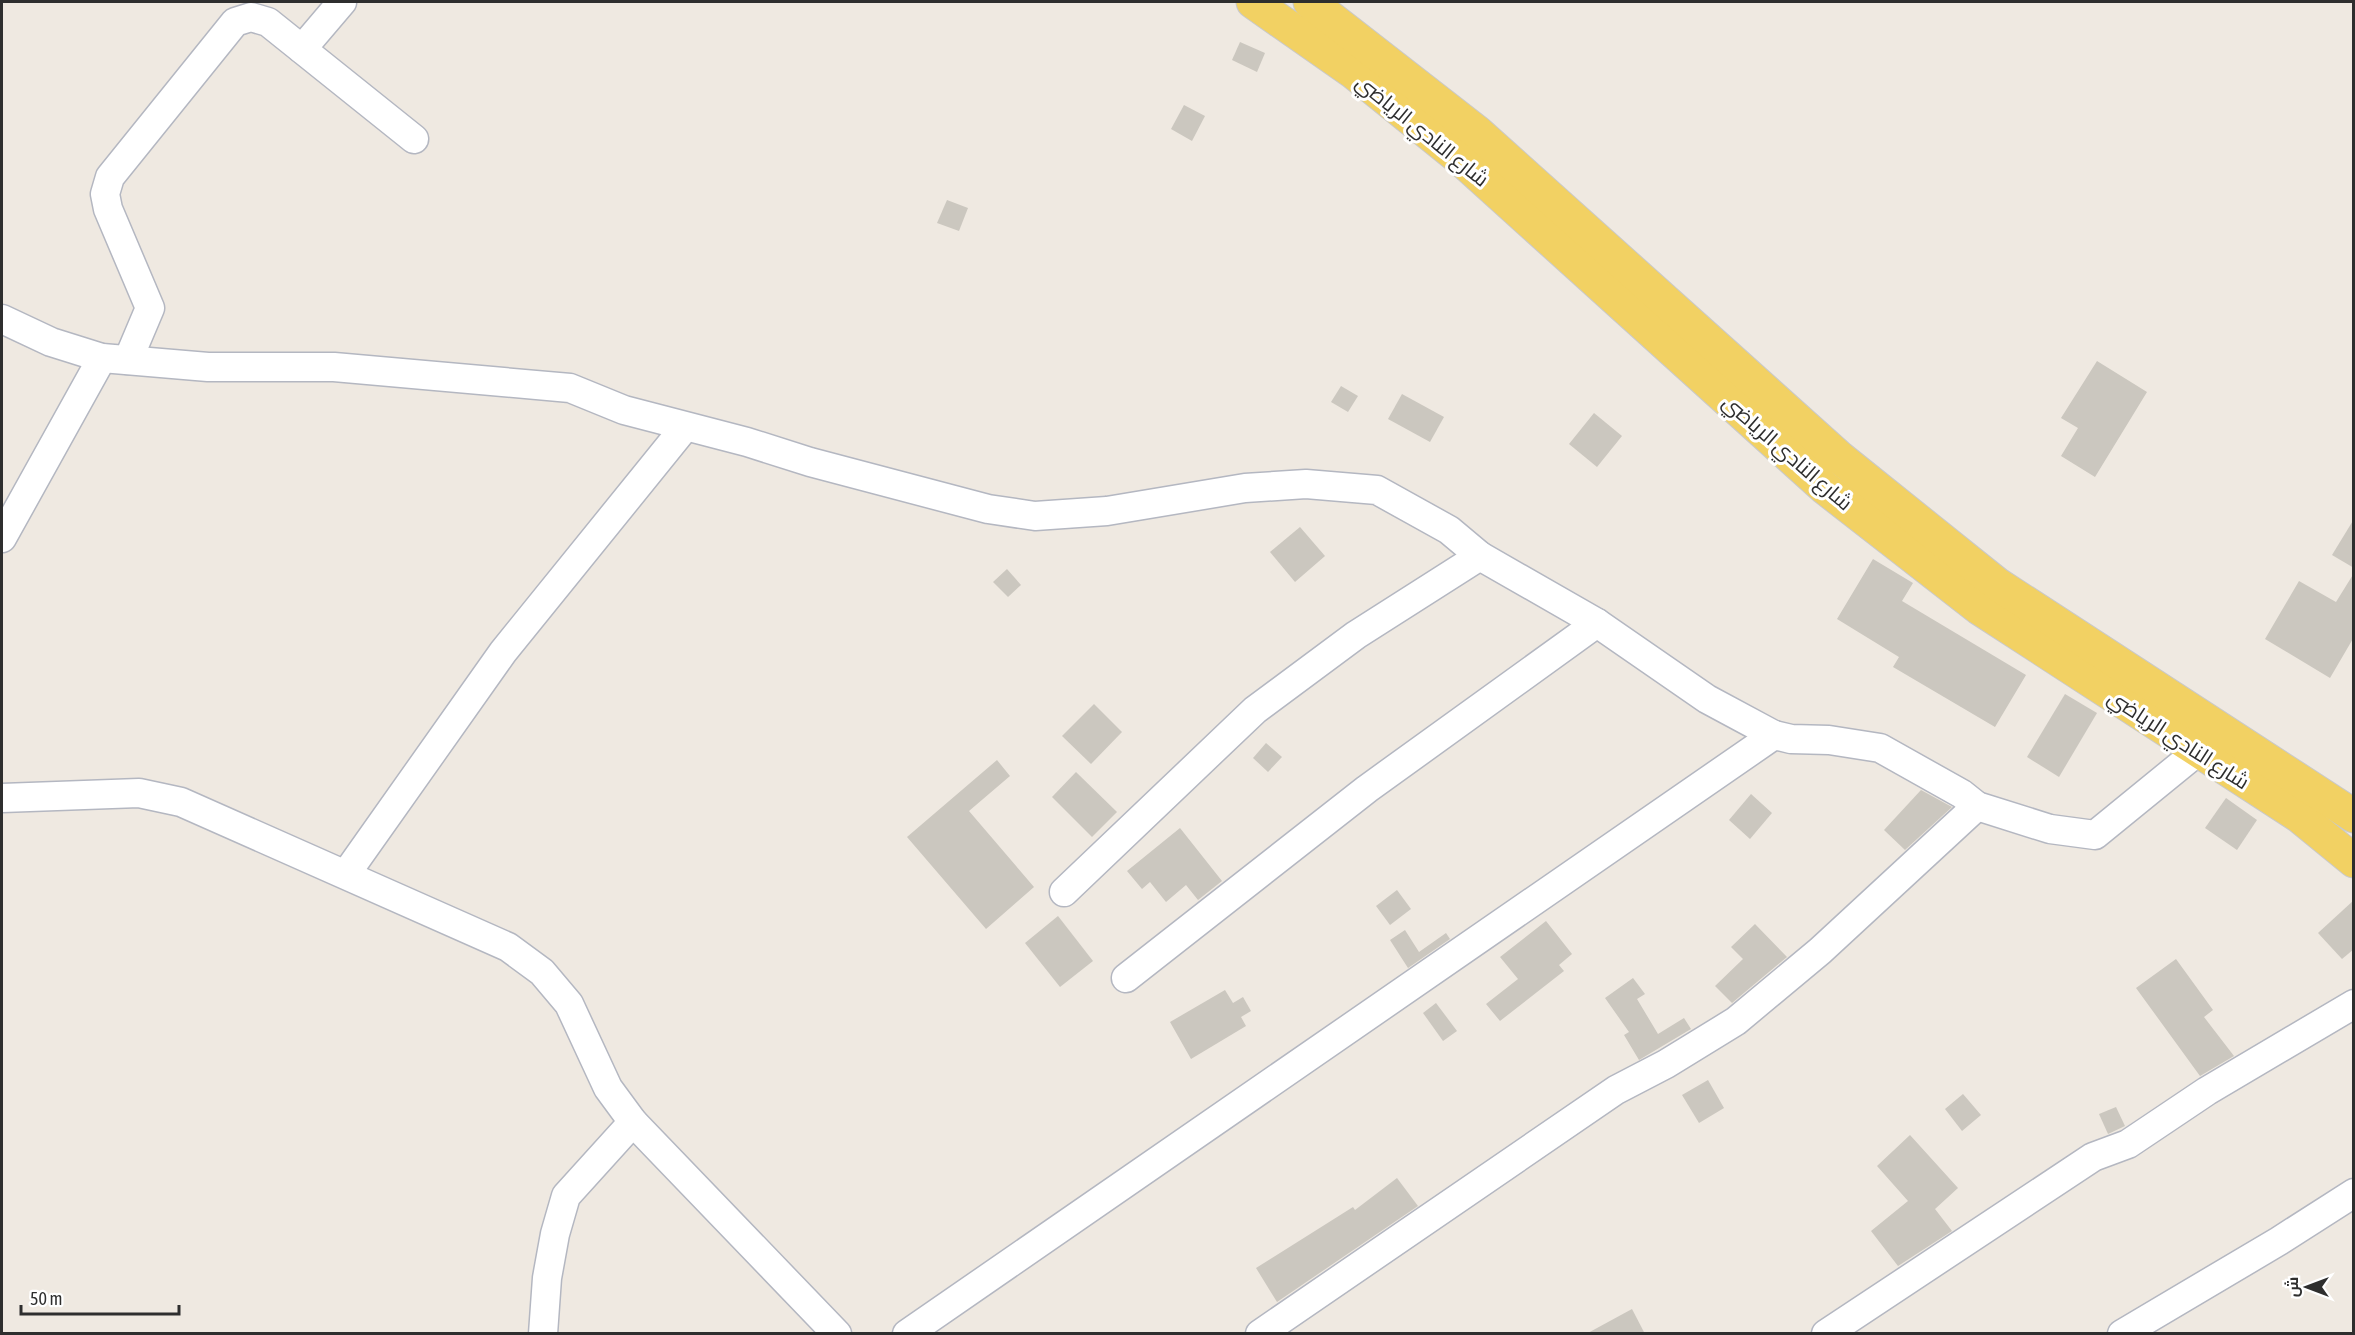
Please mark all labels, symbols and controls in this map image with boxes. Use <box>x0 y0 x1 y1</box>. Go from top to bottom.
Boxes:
street label: شارع النادي الرياضي <box>1349 69 1494 195</box>
street label: شارع النادي الرياضي <box>1715 389 1858 519</box>
street label: شارع النادي الرياضي <box>2101 684 2254 798</box>
north arrow <box>2277 1257 2337 1317</box>
text: ش <box>2283 1277 2302 1297</box>
scale bar <box>21 1278 178 1316</box>
text: 50 m <box>30 1288 62 1309</box>

